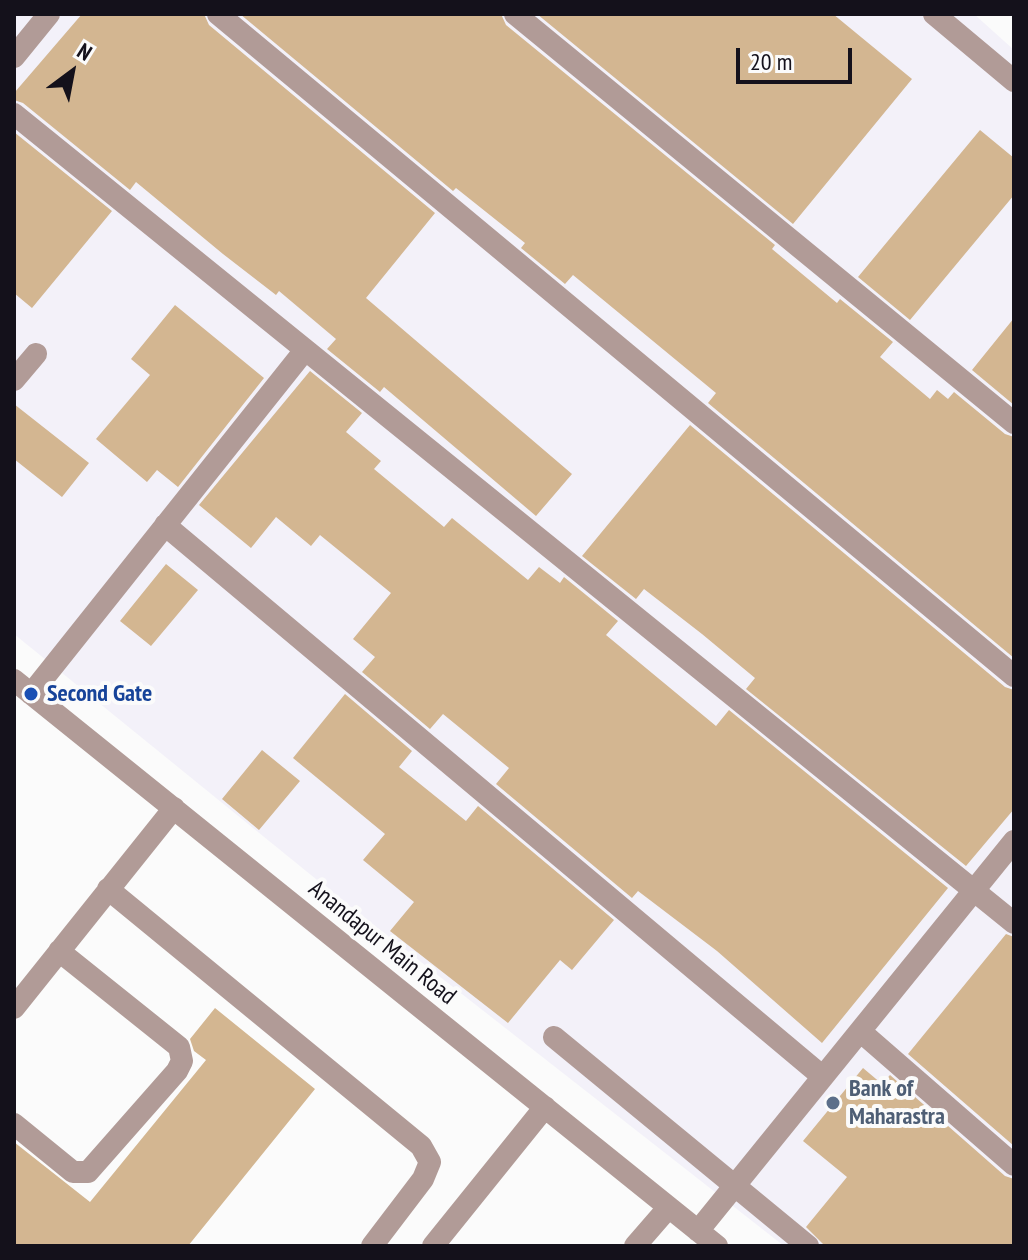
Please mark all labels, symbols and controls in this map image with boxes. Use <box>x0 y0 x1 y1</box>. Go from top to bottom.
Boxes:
north arrow <box>32 32 112 112</box>
scale bar <box>740 32 856 82</box>
text: N <box>72 37 97 67</box>
text: 20 m <box>750 46 792 77</box>
place label: Second Gate <box>47 680 152 708</box>
marker: Second Gate <box>22 685 40 703</box>
street label: Anandapur Main Road <box>303 875 461 1011</box>
place label: Bank of Maharastra <box>849 1075 945 1131</box>
marker: Bank of Maharastra <box>824 1094 842 1112</box>

